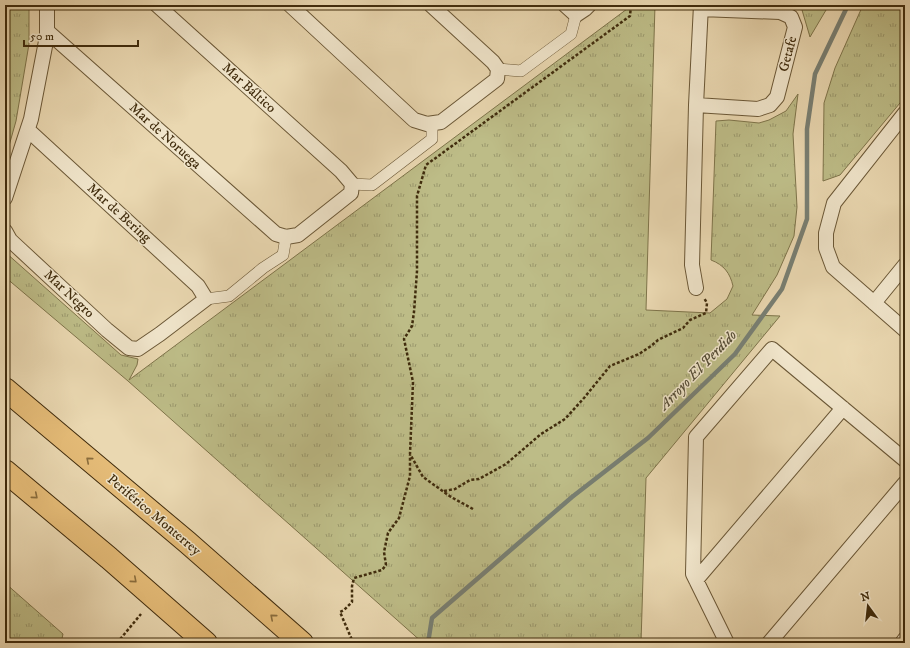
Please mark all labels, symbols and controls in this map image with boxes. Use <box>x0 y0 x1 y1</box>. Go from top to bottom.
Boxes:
scale bar <box>24 22 138 48</box>
text: 50 m <box>30 29 54 44</box>
street label: Getafe <box>775 34 801 74</box>
street label: Mar Báltico <box>218 59 280 117</box>
street label: Mar de Noruega <box>125 99 205 173</box>
street label: Mar de Bering <box>83 179 155 247</box>
street label: Mar Negro <box>40 266 98 322</box>
water label: Arroyo El Perdido <box>654 326 741 416</box>
one-way arrow <box>87 457 94 464</box>
street label: Periférico Monterrey <box>103 470 205 560</box>
one-way arrow <box>30 491 37 498</box>
one-way arrow <box>129 575 137 583</box>
north arrow <box>848 586 888 626</box>
text: N <box>859 589 872 605</box>
one-way arrow <box>270 615 278 622</box>

